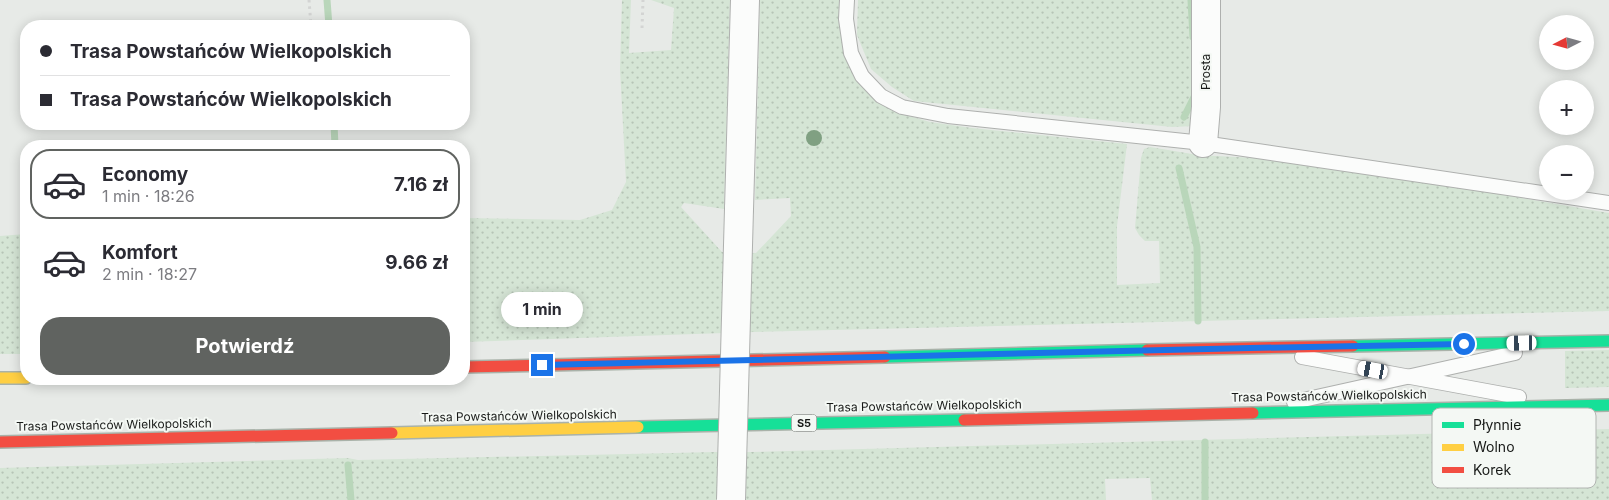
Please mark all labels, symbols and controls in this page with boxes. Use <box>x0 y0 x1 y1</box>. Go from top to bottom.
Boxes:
north arrow <box>1539 15 1594 70</box>
map controls <box>1539 15 1594 200</box>
text: Trasa Powstańców Wielkopolskich <box>70 40 392 63</box>
street label: Prosta <box>1198 54 1213 90</box>
button: + <box>1539 80 1594 135</box>
text: Trasa Powstańców Wielkopolskich <box>70 88 392 111</box>
button: − <box>1539 145 1594 200</box>
icon: car <box>42 162 87 207</box>
text: Economy <box>102 163 188 186</box>
text: 7.16 zł <box>394 173 448 196</box>
text: 1 min · 18:26 <box>102 186 195 206</box>
icon: car <box>42 240 87 285</box>
text: Komfort <box>102 241 178 264</box>
text: 9.66 zł <box>385 251 448 274</box>
text: 2 min · 18:27 <box>102 264 197 284</box>
callout: 1 min <box>501 292 583 328</box>
text: 1 min <box>522 299 562 319</box>
button: Potwierdź <box>40 317 450 375</box>
route start <box>1453 333 1475 355</box>
car <box>1506 335 1537 351</box>
route end <box>531 354 553 376</box>
car <box>1356 360 1389 380</box>
street label: Trasa Powstańców Wielkopolskich <box>1231 386 1427 405</box>
street label: Trasa Powstańców Wielkopolskich <box>826 396 1022 415</box>
street label: Trasa Powstańców Wielkopolskich <box>421 406 617 425</box>
legend <box>1432 408 1596 488</box>
road number: S5 <box>792 414 816 432</box>
street label: Trasa Powstańców Wielkopolskich <box>16 415 212 434</box>
text: Płynnie <box>1473 416 1521 433</box>
text: Wolno <box>1473 438 1515 455</box>
text: Korek <box>1473 461 1511 478</box>

